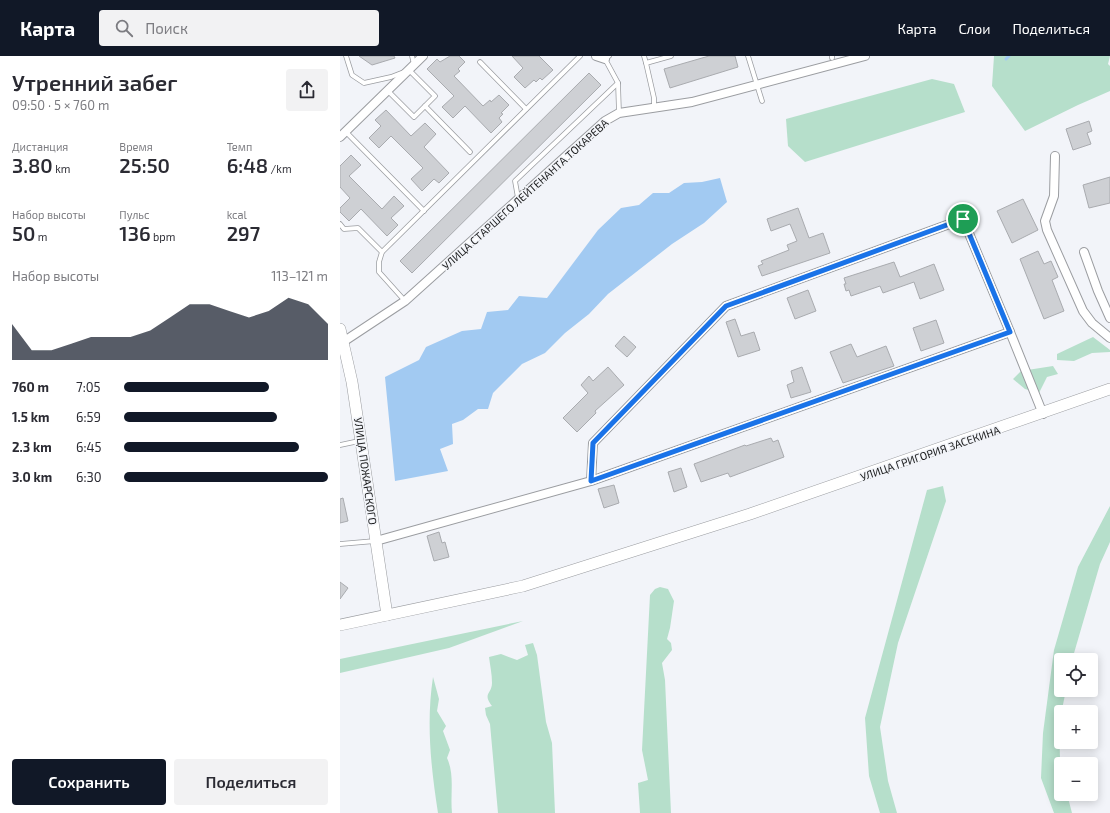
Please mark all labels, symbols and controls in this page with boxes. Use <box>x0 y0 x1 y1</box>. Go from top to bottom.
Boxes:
search box <box>99 10 379 46</box>
text: Карта <box>20 17 75 40</box>
icon: search <box>113 17 135 39</box>
text: Поиск <box>145 19 188 37</box>
text: Карта <box>897 20 936 37</box>
text: Слои <box>958 20 990 37</box>
text: Поделиться <box>1012 20 1090 37</box>
text: Утренний забег <box>12 69 177 95</box>
button: share <box>286 69 328 111</box>
text: 09:50 · 5 × 760 m <box>12 97 109 113</box>
street label: УЛИЦА СТАРШЕГО ЛЕЙТЕНАНТА ТОКАРЕВА <box>439 116 611 272</box>
text: Дистанция <box>12 140 68 153</box>
text: Время <box>119 140 153 153</box>
text: Темп <box>227 140 252 153</box>
text: 3.80 <box>12 153 53 177</box>
text: 25:50 <box>119 153 170 177</box>
text: 6:48 <box>227 153 268 177</box>
text: km <box>53 162 70 175</box>
text: /km <box>268 162 292 175</box>
pin <box>946 202 980 236</box>
text: Набор высоты <box>12 208 86 221</box>
text: Пульс <box>119 208 149 221</box>
text: kcal <box>227 208 247 221</box>
icon: arrive <box>952 208 974 230</box>
text: 50 <box>12 221 35 245</box>
text: 136 <box>119 221 151 245</box>
text: 297 <box>227 221 260 245</box>
text: m <box>35 230 47 243</box>
text: bpm <box>151 230 175 243</box>
text: Набор высоты <box>12 268 99 284</box>
text: 113–121 m <box>271 268 328 284</box>
text: 760 m <box>12 379 49 395</box>
text: 7:05 <box>76 379 101 395</box>
text: 1.5 km <box>12 409 50 425</box>
text: 6:59 <box>76 409 101 425</box>
street label: УЛИЦА ПОЖАРСКОГО <box>352 416 380 526</box>
street label: УЛИЦА ГРИГОРИЯ ЗАСЕКИНА <box>858 423 1002 483</box>
text: 2.3 km <box>12 439 52 455</box>
text: 6:45 <box>76 439 101 455</box>
text: 3.0 km <box>12 469 52 485</box>
text: 6:30 <box>76 469 102 485</box>
map controls <box>1054 653 1098 801</box>
button: locate <box>1054 653 1098 697</box>
button: + <box>1054 705 1098 749</box>
button: − <box>1054 757 1098 801</box>
button: Сохранить <box>12 759 166 805</box>
button: Поделиться <box>174 759 328 805</box>

